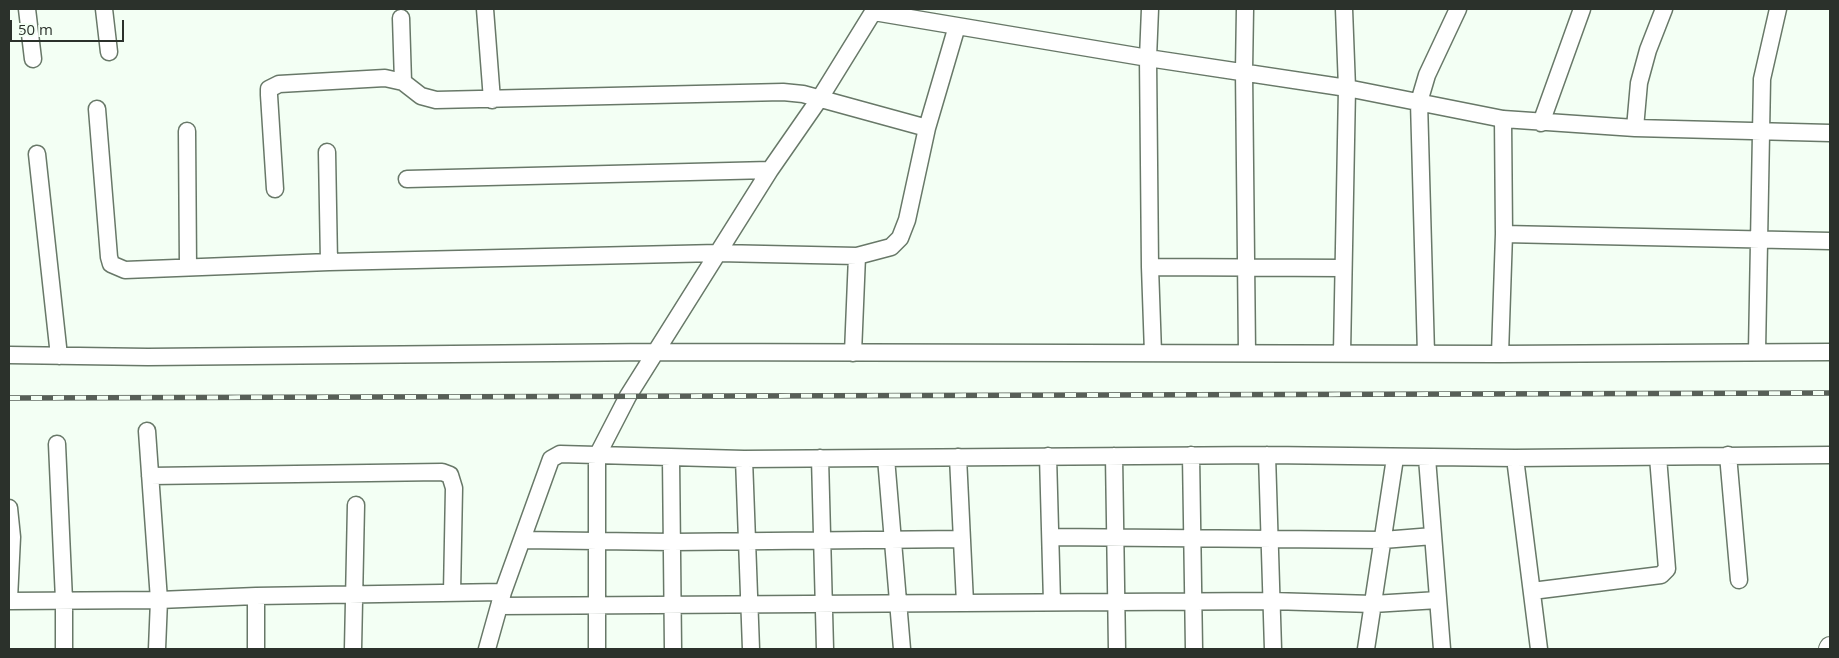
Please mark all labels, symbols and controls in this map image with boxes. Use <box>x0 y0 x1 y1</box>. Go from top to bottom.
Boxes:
scale bar <box>12 10 126 42</box>
text: 50 m <box>18 19 53 39</box>

